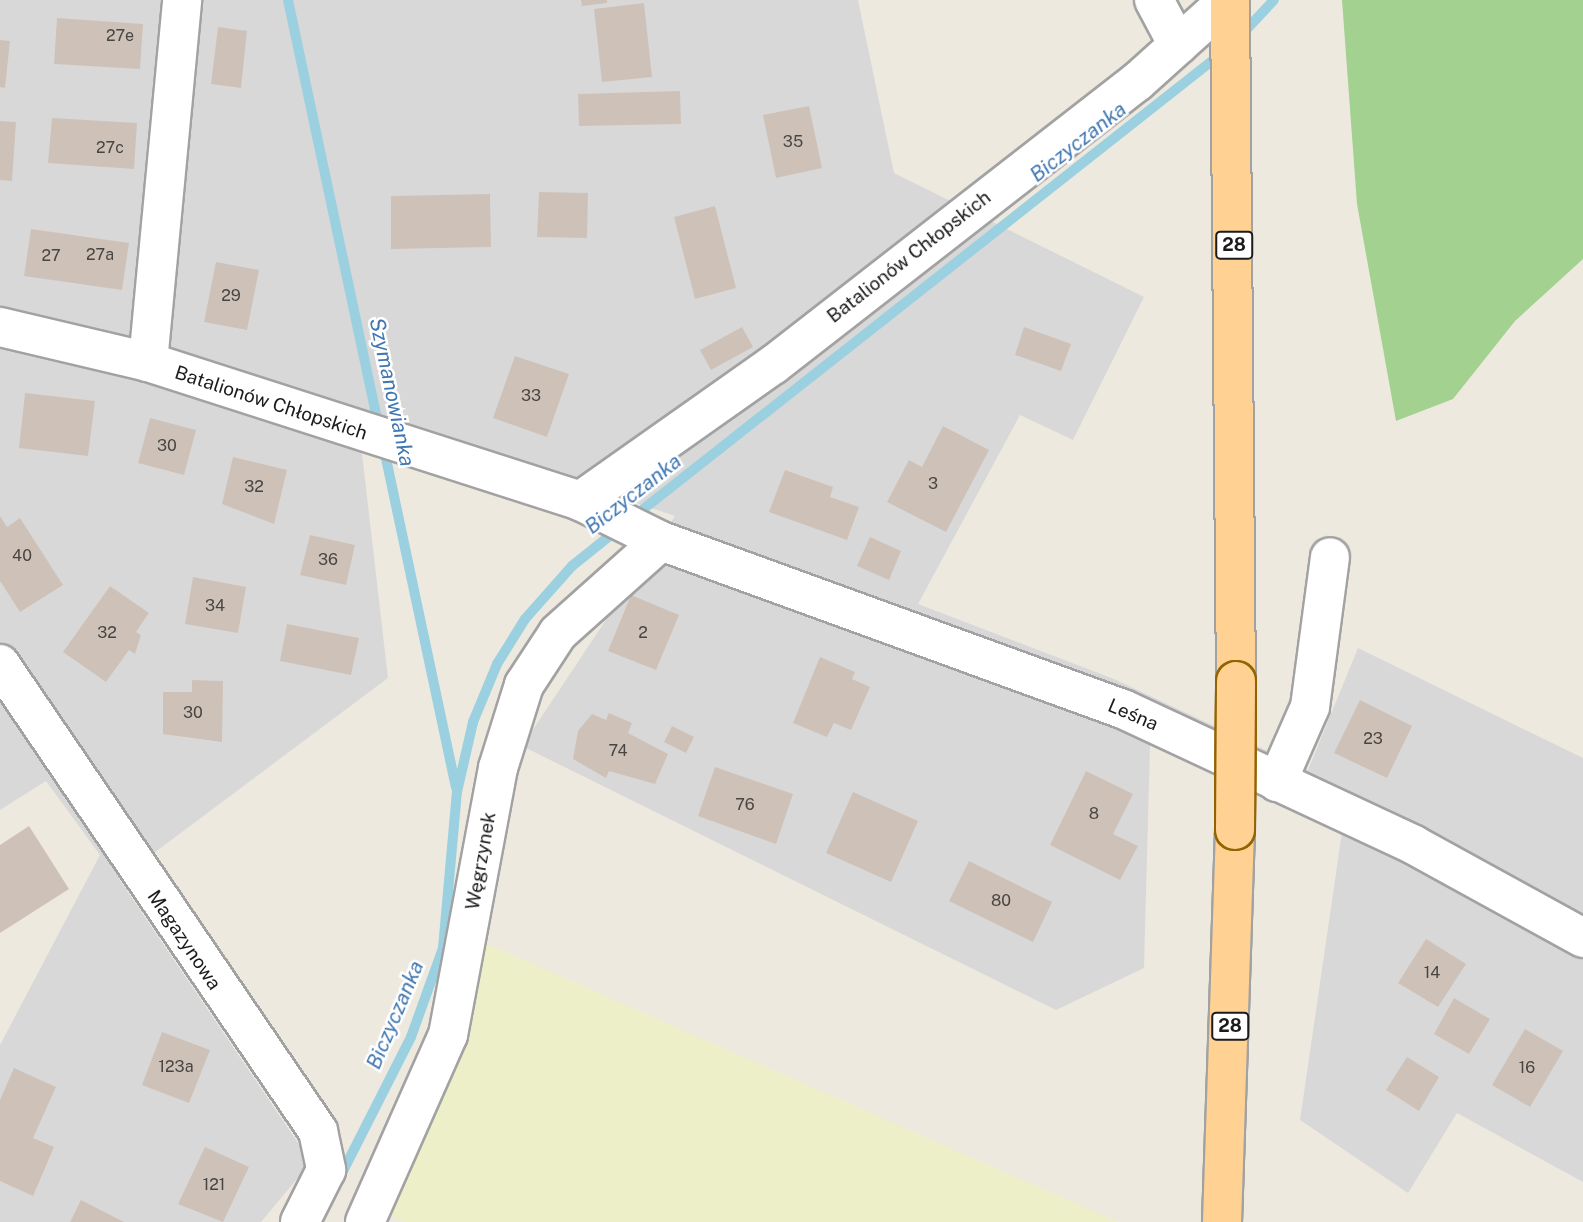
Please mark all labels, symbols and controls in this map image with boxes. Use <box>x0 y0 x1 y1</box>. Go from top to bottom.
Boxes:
house number: 27e <box>106 26 134 46</box>
water label: Biczyczanka <box>1025 97 1131 187</box>
house number: 35 <box>783 132 803 152</box>
house number: 27c <box>96 138 124 158</box>
street label: Batalionów Chłopskich <box>823 186 995 328</box>
road number: 28 <box>1215 230 1253 260</box>
house number: 27a <box>86 245 114 265</box>
house number: 27 <box>41 246 61 266</box>
house number: 29 <box>221 286 241 306</box>
water label: Szymanowianka <box>364 315 420 469</box>
street label: Batalionów Chłopskich <box>172 361 370 445</box>
house number: 33 <box>521 386 541 406</box>
house number: 30 <box>157 436 177 456</box>
water label: Biczyczanka <box>580 449 686 539</box>
house number: 3 <box>928 474 938 494</box>
house number: 32 <box>244 477 264 497</box>
house number: 40 <box>12 546 32 566</box>
house number: 36 <box>318 550 338 570</box>
house number: 34 <box>205 596 225 616</box>
house number: 32 <box>97 623 117 643</box>
house number: 2 <box>638 623 648 643</box>
street label: Leśna <box>1104 694 1162 736</box>
house number: 30 <box>183 703 203 723</box>
house number: 23 <box>1363 729 1383 749</box>
house number: 74 <box>608 741 628 761</box>
house number: 76 <box>735 795 755 815</box>
house number: 8 <box>1089 804 1099 824</box>
street label: Węgrzynek <box>461 810 501 912</box>
street label: Magazynowa <box>142 886 226 994</box>
house number: 80 <box>991 891 1011 911</box>
water label: Biczyczanka <box>361 957 429 1073</box>
house number: 14 <box>1424 963 1440 983</box>
road number: 28 <box>1211 1012 1249 1041</box>
house number: 123a <box>159 1057 193 1077</box>
house number: 16 <box>1519 1058 1535 1078</box>
house number: 121 <box>203 1175 225 1195</box>

